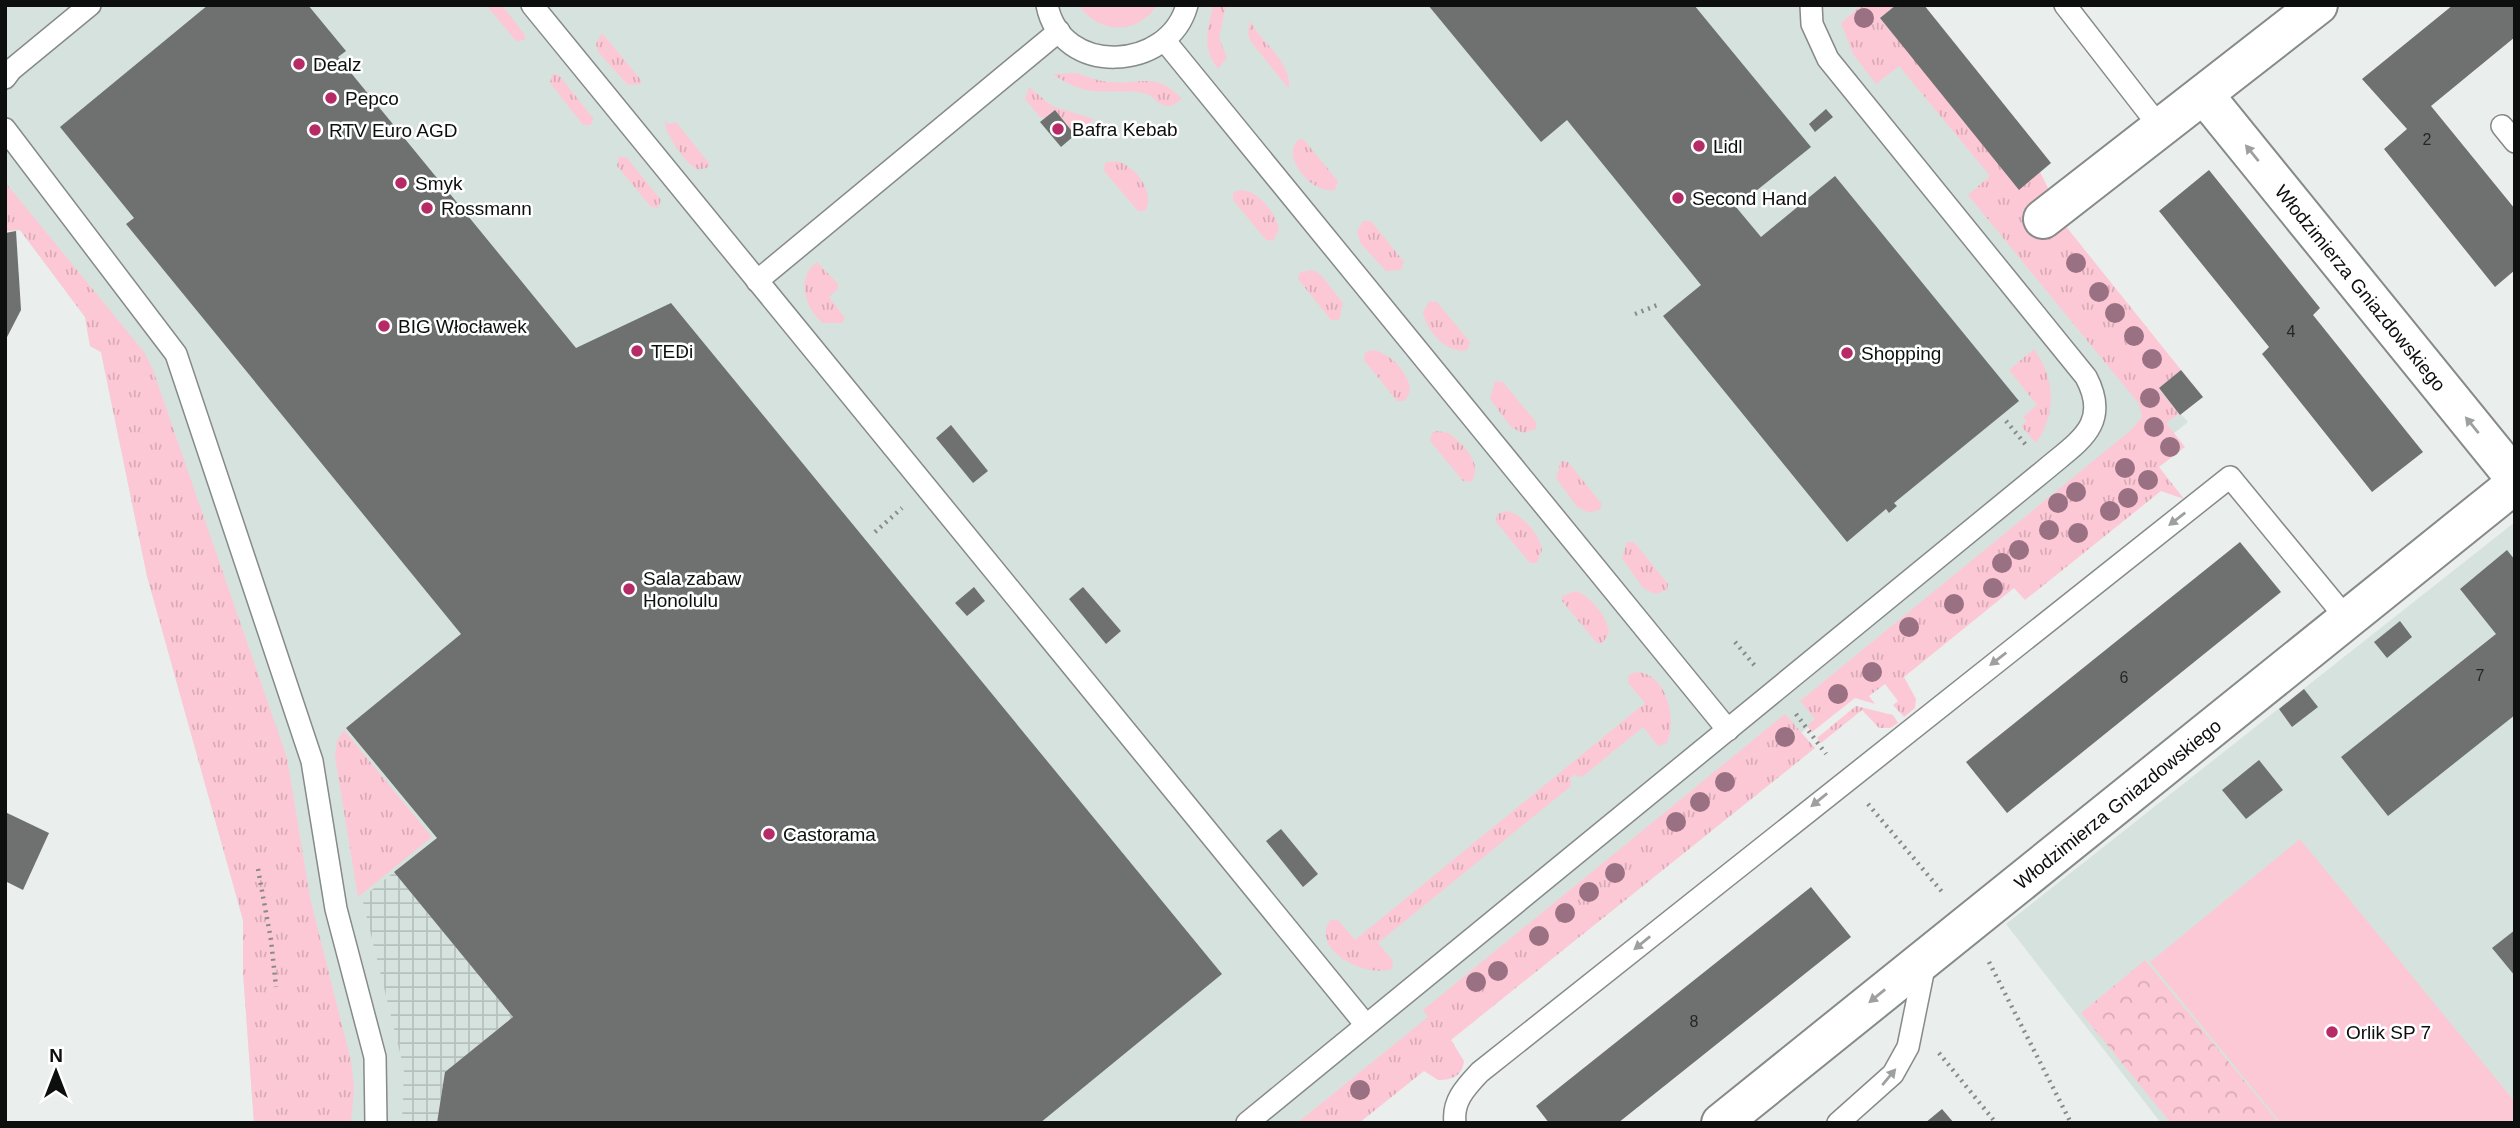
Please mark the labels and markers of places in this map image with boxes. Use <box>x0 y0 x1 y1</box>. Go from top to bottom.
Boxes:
place label: Dealz <box>313 54 362 75</box>
marker: Dealz <box>291 56 307 72</box>
place label: Pepco <box>345 88 399 109</box>
marker: Pepco <box>323 90 339 106</box>
place label: Bafra Kebab <box>1072 119 1178 140</box>
place label: RTV Euro AGD <box>329 120 457 141</box>
marker: Bafra Kebab <box>1050 121 1066 137</box>
marker: RTV Euro AGD <box>307 122 323 138</box>
place label: Lidl <box>1713 136 1743 157</box>
marker: Lidl <box>1691 138 1707 154</box>
place label: Smyk <box>415 173 463 194</box>
marker: Smyk <box>393 175 409 191</box>
place label: Second Hand <box>1692 188 1807 209</box>
marker: Second Hand <box>1670 190 1686 206</box>
place label: Rossmann <box>441 198 532 219</box>
marker: Rossmann <box>419 200 435 216</box>
place label: BIG Włocławek <box>398 316 527 337</box>
marker: BIG Włocławek <box>376 318 392 334</box>
place label: TEDi <box>651 341 693 362</box>
marker: TEDi <box>629 343 645 359</box>
place label: Shopping <box>1861 343 1941 364</box>
marker: Shopping <box>1839 345 1855 361</box>
place label: Sala zabaw Honolulu <box>643 568 742 611</box>
marker: Sala zabaw Honolulu <box>621 581 637 597</box>
place label: Castorama <box>783 824 876 845</box>
marker: Castorama <box>761 826 777 842</box>
place label: Orlik SP 7 <box>2346 1022 2431 1043</box>
marker: Orlik SP 7 <box>2324 1024 2340 1040</box>

